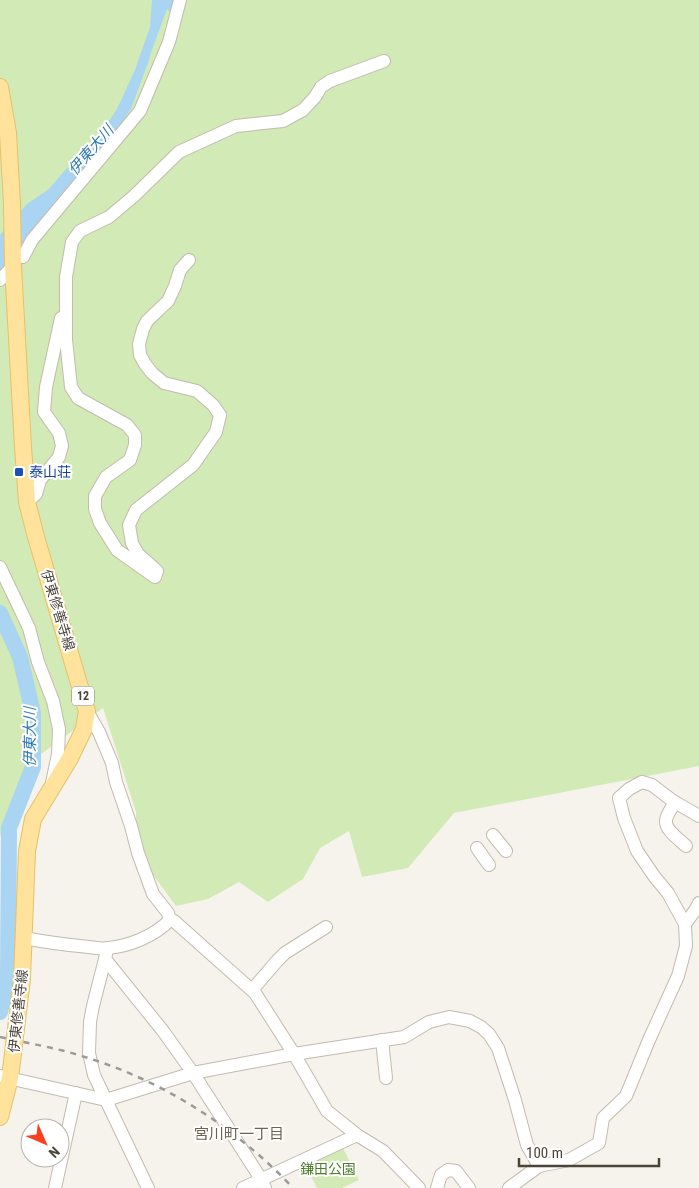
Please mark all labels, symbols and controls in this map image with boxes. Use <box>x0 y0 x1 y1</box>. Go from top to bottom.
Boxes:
water label: 伊東大川 <box>65 120 119 179</box>
place label: 泰山荘 <box>29 464 71 480</box>
marker: 泰山荘 <box>13 466 25 478</box>
street label: 伊東修善寺線 <box>38 567 78 653</box>
road number: 12 <box>72 686 94 706</box>
water label: 伊東大川 <box>21 705 39 767</box>
street label: 伊東修善寺線 <box>6 968 30 1054</box>
north arrow <box>20 1118 70 1168</box>
district label: 宮川町一丁目 <box>194 1125 284 1143</box>
scale bar <box>519 1136 659 1168</box>
text: N <box>46 1144 63 1161</box>
text: 100 m <box>526 1144 563 1162</box>
park label: 鎌田公園 <box>300 1161 356 1177</box>

